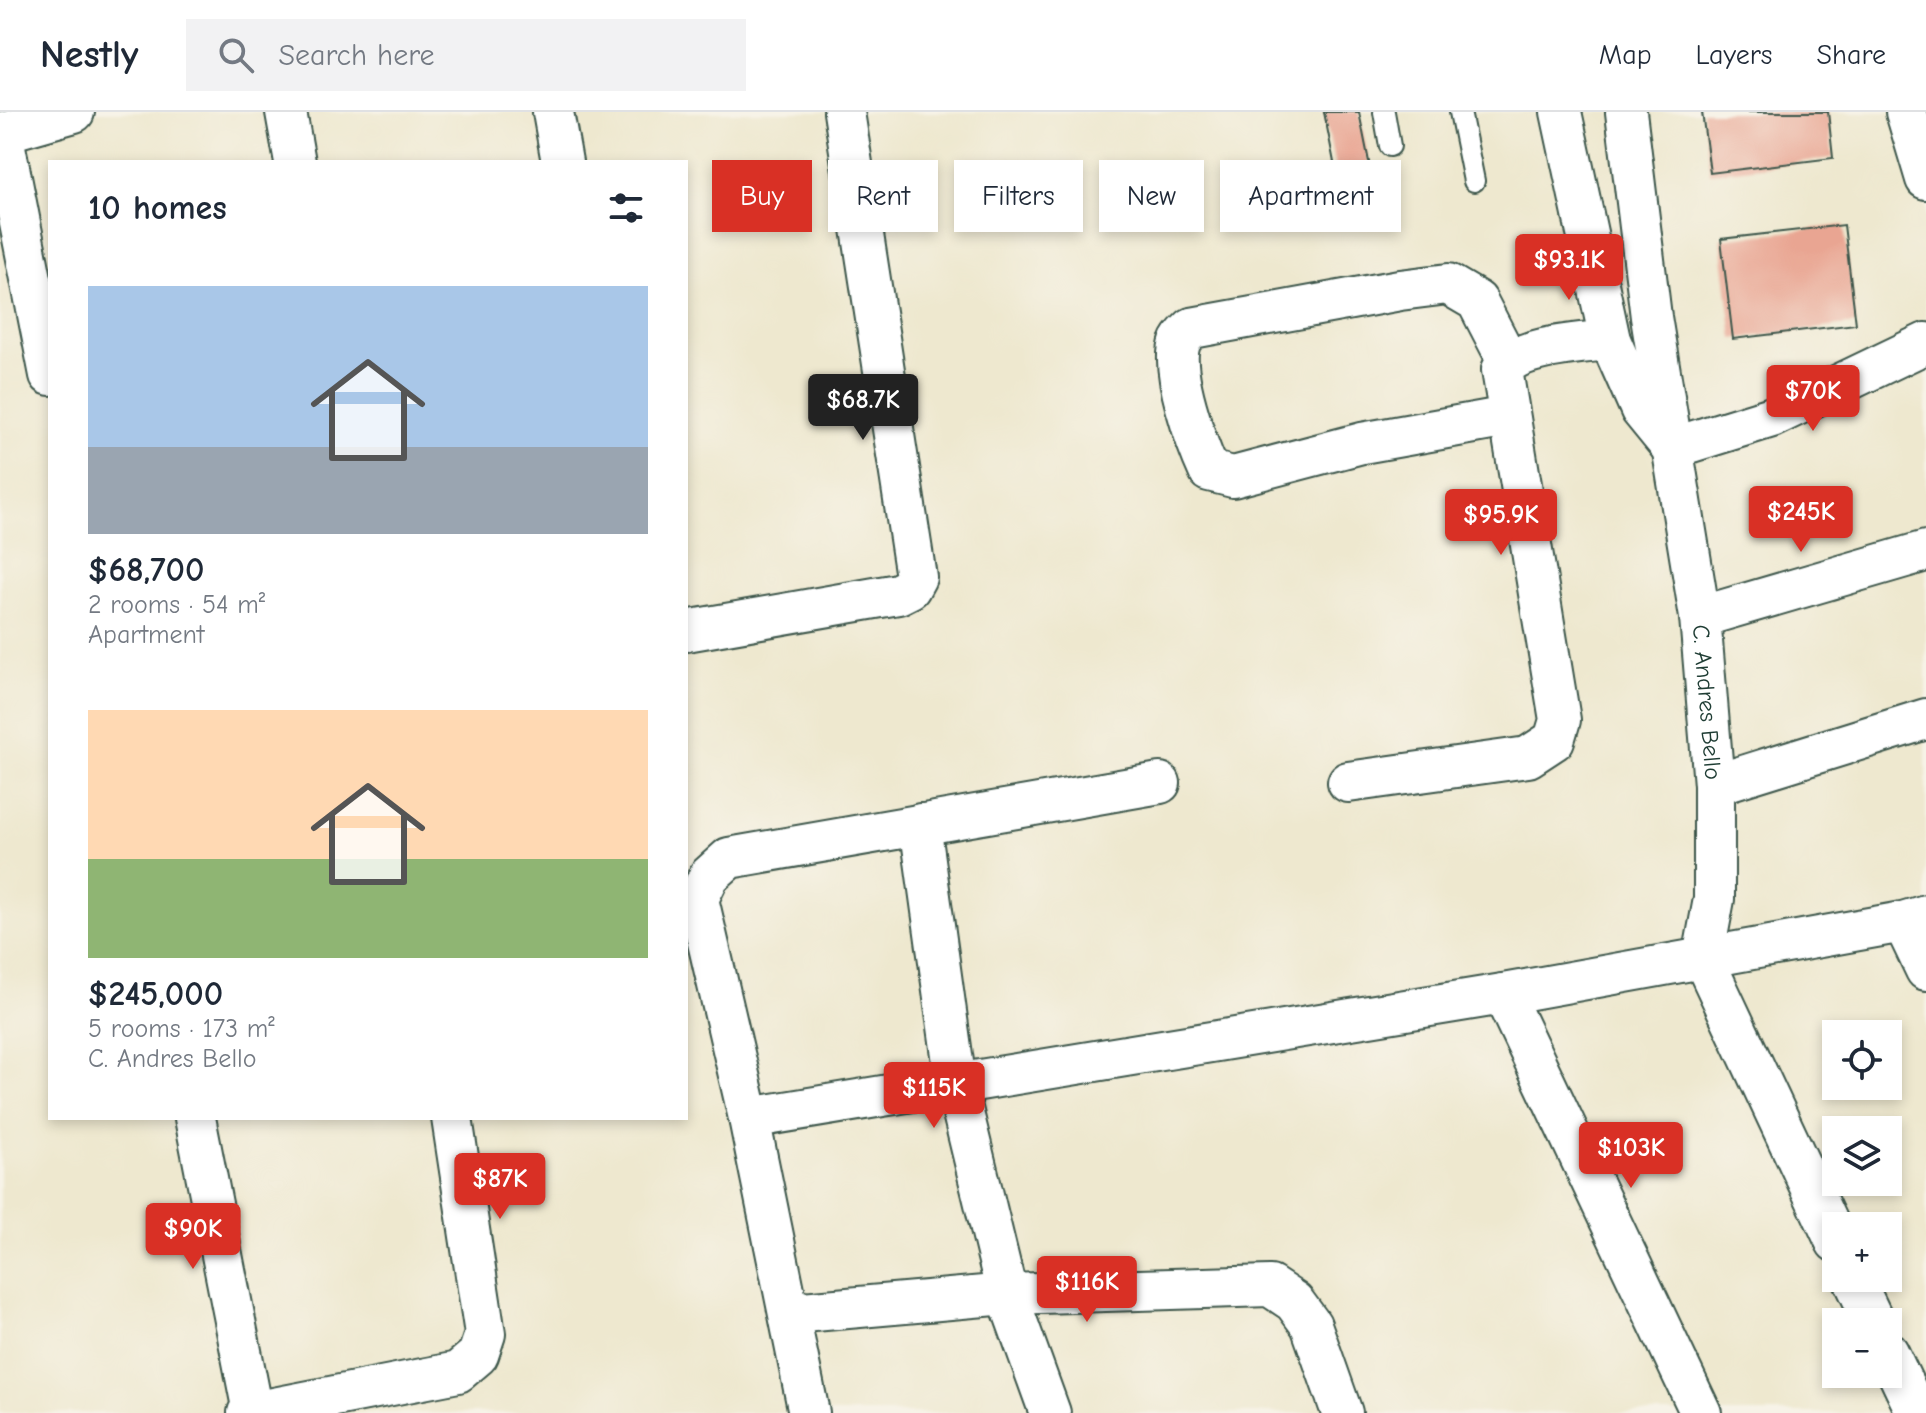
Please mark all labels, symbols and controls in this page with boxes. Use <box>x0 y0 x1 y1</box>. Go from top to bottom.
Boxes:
search box <box>186 19 746 91</box>
text: Nestly <box>40 33 138 77</box>
icon: search <box>214 33 258 77</box>
text: Search here <box>278 38 435 73</box>
text: Map <box>1599 39 1652 71</box>
text: Layers <box>1696 39 1772 71</box>
text: Share <box>1816 39 1886 71</box>
chip: Buy <box>712 160 812 232</box>
chip: Rent <box>828 160 938 232</box>
chip: Filters <box>954 160 1083 232</box>
chip: New <box>1099 160 1204 232</box>
chip: Apartment <box>1220 160 1401 232</box>
icon: filters <box>604 186 648 230</box>
text: 10 homes <box>88 188 227 228</box>
pin: $93.1K <box>1504 234 1634 302</box>
text: $93.1K <box>1533 245 1605 275</box>
icon: home <box>296 338 440 482</box>
pin: $70K <box>1766 365 1860 433</box>
pin: $68.7K <box>798 374 928 442</box>
text: $70K <box>1785 376 1841 406</box>
text: $68.7K <box>826 385 900 415</box>
pin: $245K <box>1745 486 1857 554</box>
pin: $95.9K <box>1436 489 1566 557</box>
text: $245K <box>1767 497 1835 527</box>
text: $95.9K <box>1463 500 1539 530</box>
text: $68,700 <box>88 550 204 590</box>
text: 2 rooms · 54 m² <box>88 590 265 620</box>
text: Apartment <box>88 620 204 650</box>
street label: C. Andres Bello <box>1687 623 1728 781</box>
icon: home <box>296 762 440 906</box>
text: $245,000 <box>88 974 223 1014</box>
text: 5 rooms · 173 m² <box>88 1014 275 1044</box>
map controls <box>1822 1020 1902 1388</box>
button: locate <box>1822 1020 1902 1100</box>
text: C. Andres Bello <box>88 1044 257 1074</box>
pin: $115K <box>878 1062 990 1130</box>
text: $115K <box>902 1073 966 1103</box>
button: layers <box>1822 1116 1902 1196</box>
pin: $103K <box>1575 1122 1687 1190</box>
text: $103K <box>1597 1133 1665 1163</box>
pin: $87K <box>453 1153 547 1221</box>
text: $87K <box>472 1164 528 1194</box>
pin: $90K <box>146 1203 240 1271</box>
button: + <box>1822 1212 1902 1292</box>
text: $90K <box>164 1214 222 1244</box>
pin: $116K <box>1031 1256 1143 1324</box>
text: $116K <box>1055 1267 1119 1297</box>
button: − <box>1822 1308 1902 1388</box>

